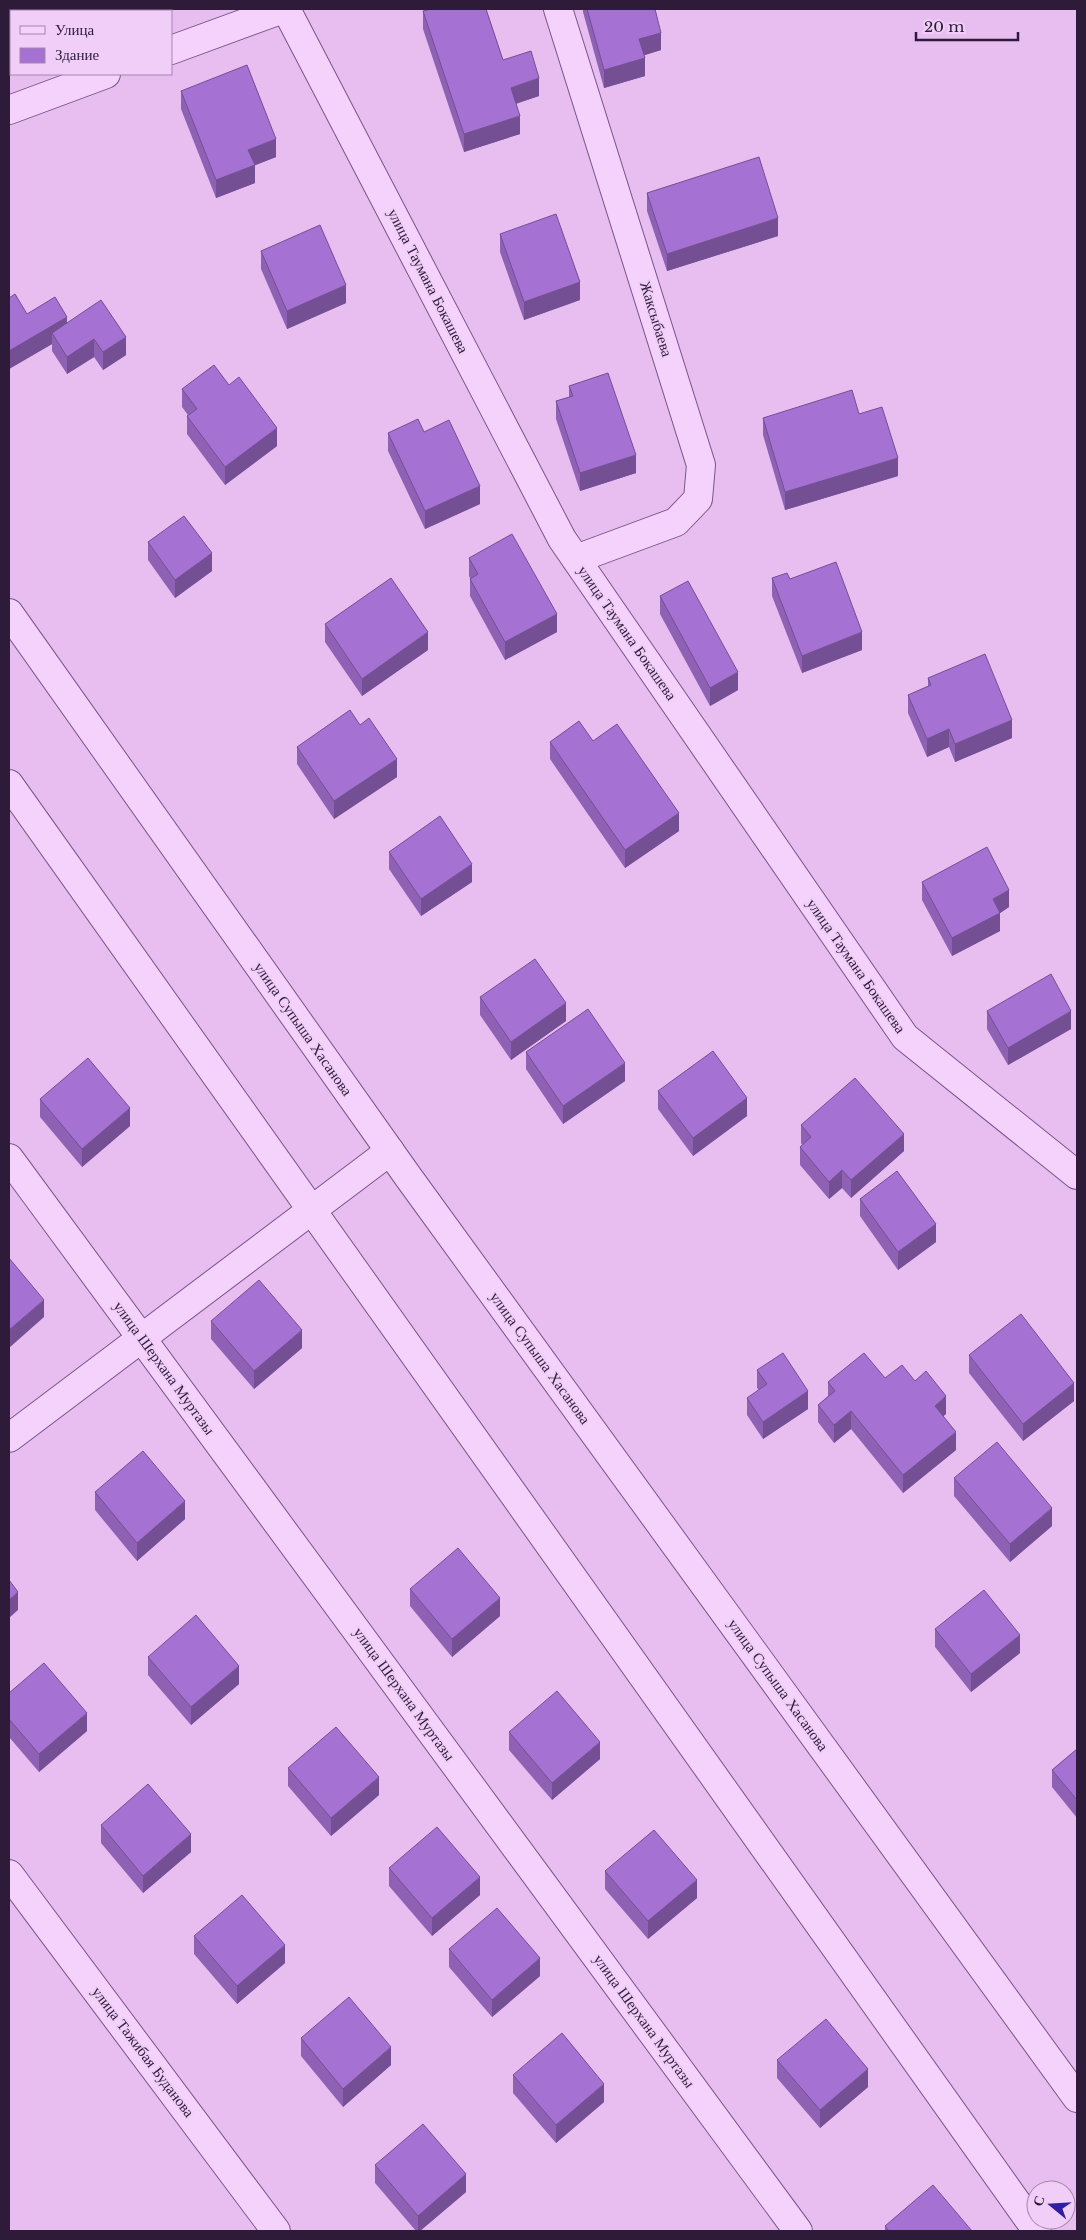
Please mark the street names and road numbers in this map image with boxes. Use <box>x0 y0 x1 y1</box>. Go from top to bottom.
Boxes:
street label: улица Таумана Бокашева <box>384 205 473 357</box>
street label: Жаксыбаева <box>636 279 677 359</box>
street label: улица Таумана Бокашева <box>574 562 681 704</box>
street label: улица Таумана Бокашева <box>803 895 910 1037</box>
street label: улица Супыша Хасанова <box>250 958 357 1100</box>
street label: улица Супыша Хасанова <box>486 1288 595 1428</box>
street label: улица Шерхана Муртазы <box>109 1297 219 1438</box>
street label: улица Супыша Хасанова <box>724 1615 833 1755</box>
street label: улица Шерхана Муртазы <box>349 1623 459 1764</box>
street label: улица Шерхана Муртазы <box>589 1950 699 2091</box>
street label: улица Тажибая Буданова <box>88 1983 199 2121</box>

